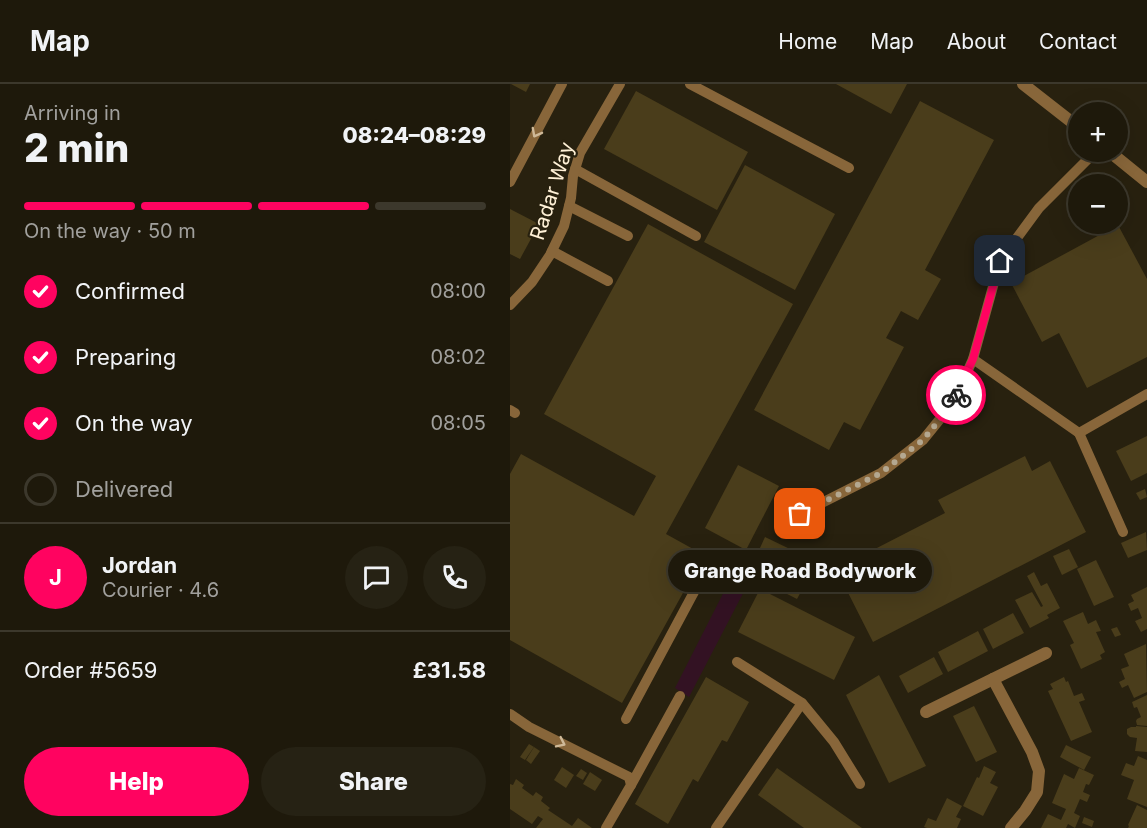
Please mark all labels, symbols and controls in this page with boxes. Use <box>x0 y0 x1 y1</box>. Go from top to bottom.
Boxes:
text: Map <box>30 24 90 58</box>
text: Home <box>778 29 837 54</box>
text: Map <box>870 29 914 54</box>
text: About <box>947 29 1006 54</box>
text: Contact <box>1039 29 1117 54</box>
text: Arriving in <box>24 101 121 125</box>
map controls <box>1068 102 1128 234</box>
button: + <box>1068 102 1128 162</box>
text: 08:24–08:29 <box>342 122 486 148</box>
text: 2 min <box>24 124 129 171</box>
one-way arrow <box>532 127 543 137</box>
street label: Radar Way <box>525 139 579 243</box>
button: − <box>1068 174 1128 234</box>
text: On the way · 50 m <box>24 219 196 243</box>
pin <box>974 235 1025 286</box>
icon: home <box>983 244 1016 277</box>
icon: check <box>24 275 57 308</box>
text: Confirmed <box>75 278 185 304</box>
text: 08:00 <box>430 279 486 303</box>
icon: check <box>24 341 57 374</box>
text: Preparing <box>75 344 176 370</box>
text: 08:02 <box>430 345 486 369</box>
courier <box>926 365 986 425</box>
icon: bike <box>940 379 973 412</box>
icon: check <box>24 407 57 440</box>
text: On the way <box>75 410 193 436</box>
text: 08:05 <box>430 411 486 435</box>
text: Delivered <box>75 476 173 502</box>
pin <box>774 488 825 539</box>
icon: bag <box>783 497 816 530</box>
button: chat <box>345 546 408 609</box>
button: phone <box>423 546 486 609</box>
callout: Grange Road Bodywork <box>668 550 932 592</box>
text: Jordan <box>102 552 177 578</box>
text: Grange Road Bodywork <box>684 559 916 583</box>
text: J <box>49 564 62 590</box>
text: Courier · 4.6 <box>102 578 219 602</box>
text: Order #5659 <box>24 657 157 683</box>
text: £31.58 <box>413 657 486 683</box>
one-way arrow <box>555 735 566 747</box>
button: Help <box>24 747 249 816</box>
button: Share <box>261 747 486 816</box>

